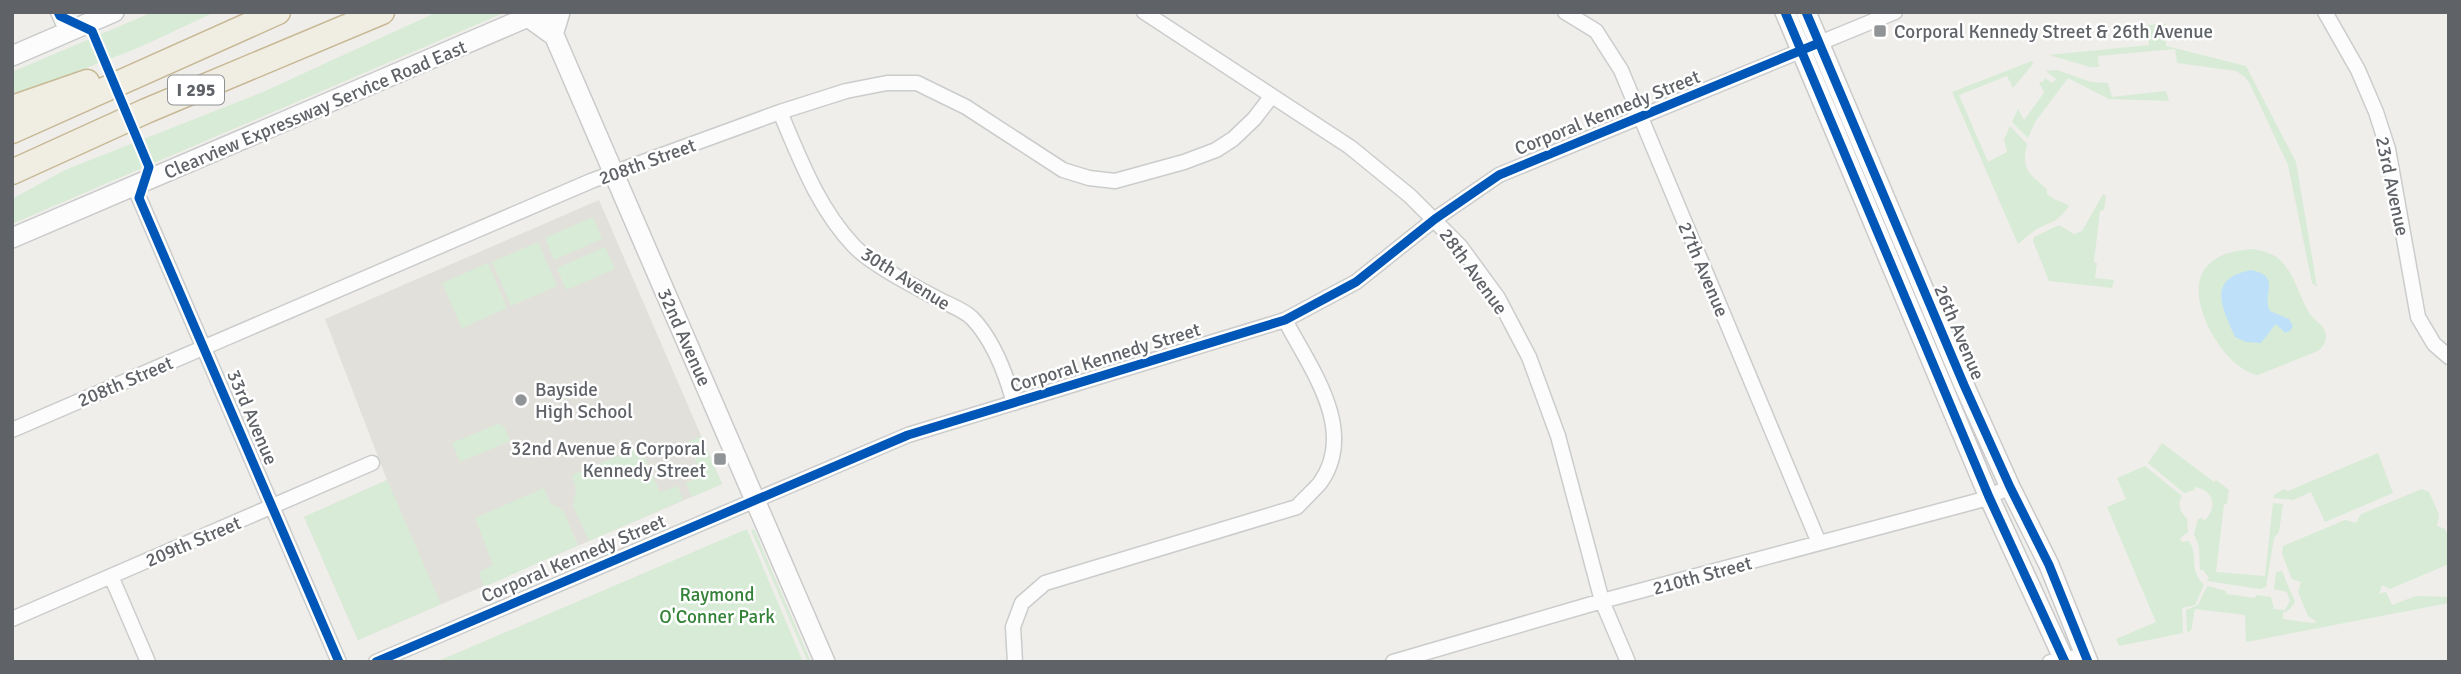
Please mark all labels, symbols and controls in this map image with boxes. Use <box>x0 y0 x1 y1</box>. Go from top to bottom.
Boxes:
place label: Corporal Kennedy Street & 26th Avenue <box>1894 20 2213 44</box>
marker: Corporal Kennedy Street & 26th Avenue <box>1872 23 1888 39</box>
street label: Clearview Expressway Service Road East <box>160 35 471 185</box>
street label: Corporal Kennedy Street <box>1511 65 1704 161</box>
road number: I 295 <box>168 76 224 104</box>
street label: 208th Street <box>596 133 699 191</box>
street label: 23rd Avenue <box>2370 134 2414 238</box>
street label: 27th Avenue <box>1672 218 1734 321</box>
street label: 28th Avenue <box>1434 224 1513 320</box>
street label: 30th Avenue <box>856 242 955 316</box>
street label: 26th Avenue <box>1928 281 1990 384</box>
street label: 32nd Avenue <box>652 285 716 390</box>
street label: Corporal Kennedy Street <box>1007 317 1204 398</box>
street label: 208th Street <box>74 351 177 413</box>
street label: 33rd Avenue <box>221 366 283 469</box>
place label: Bayside High School <box>535 378 633 424</box>
marker: Bayside High School <box>513 392 529 408</box>
place label: 32nd Avenue & Corporal Kennedy Street <box>511 437 706 483</box>
marker: 32nd Avenue & Corporal Kennedy Street <box>712 451 728 467</box>
street label: Corporal Kennedy Street <box>478 509 669 609</box>
street label: 209th Street <box>142 511 245 573</box>
street label: 210th Street <box>1650 551 1755 601</box>
park label: Raymond O'Conner Park <box>659 583 775 629</box>

